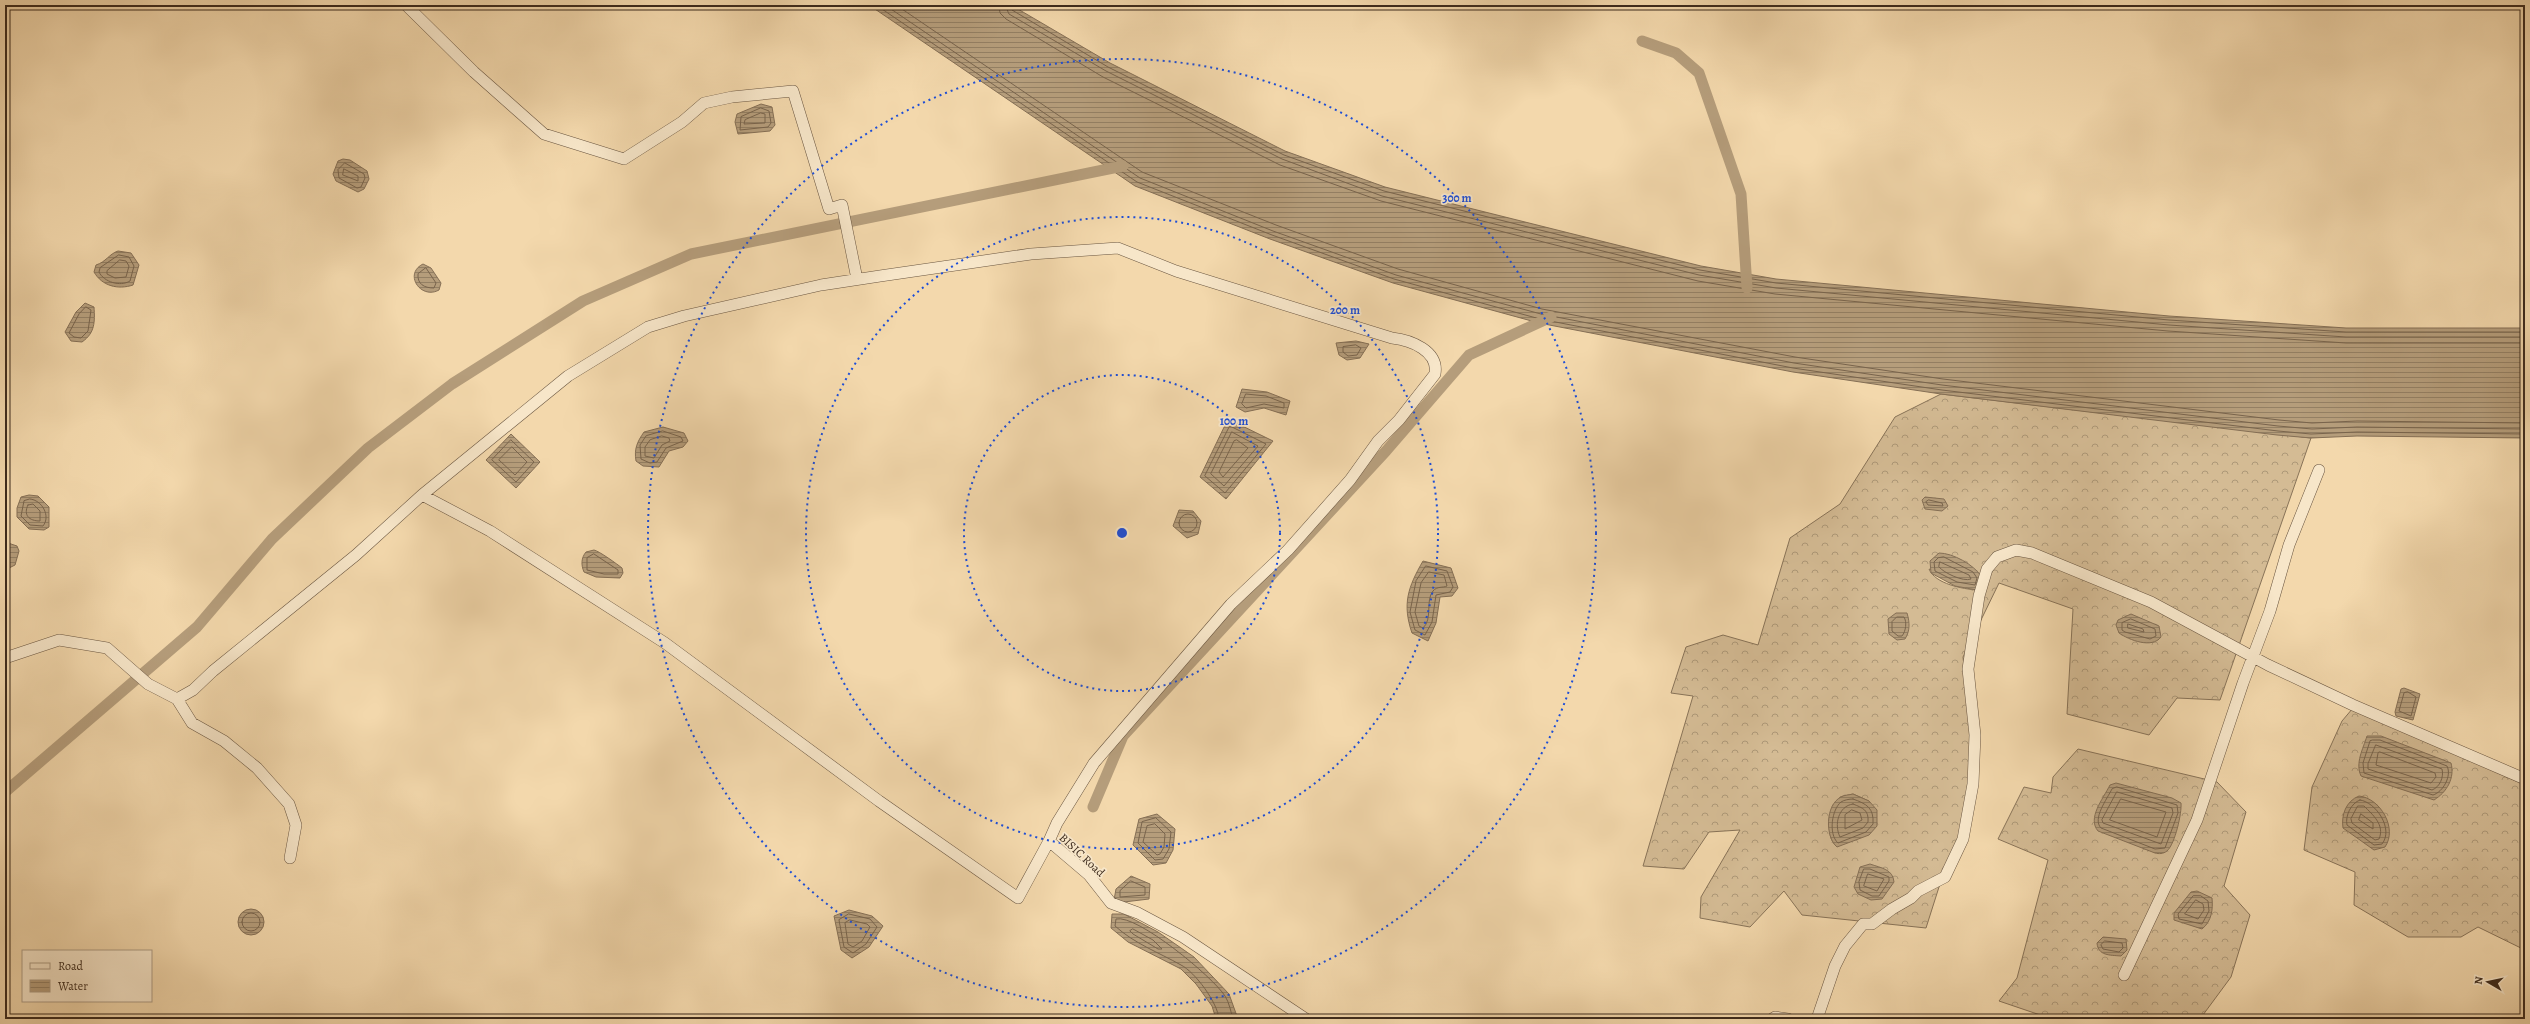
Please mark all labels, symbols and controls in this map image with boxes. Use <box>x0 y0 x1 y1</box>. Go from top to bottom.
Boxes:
text: 300 m <box>1442 190 1472 206</box>
text: 200 m <box>1330 302 1360 318</box>
text: 100 m <box>1220 413 1248 429</box>
centre of rings <box>1115 526 1129 540</box>
street label: BISIC Road <box>1056 830 1109 881</box>
legend <box>22 950 152 1002</box>
text: Road <box>58 958 84 974</box>
north arrow <box>2468 962 2508 1002</box>
text: N <box>2471 975 2487 986</box>
text: Water <box>57 978 88 994</box>

